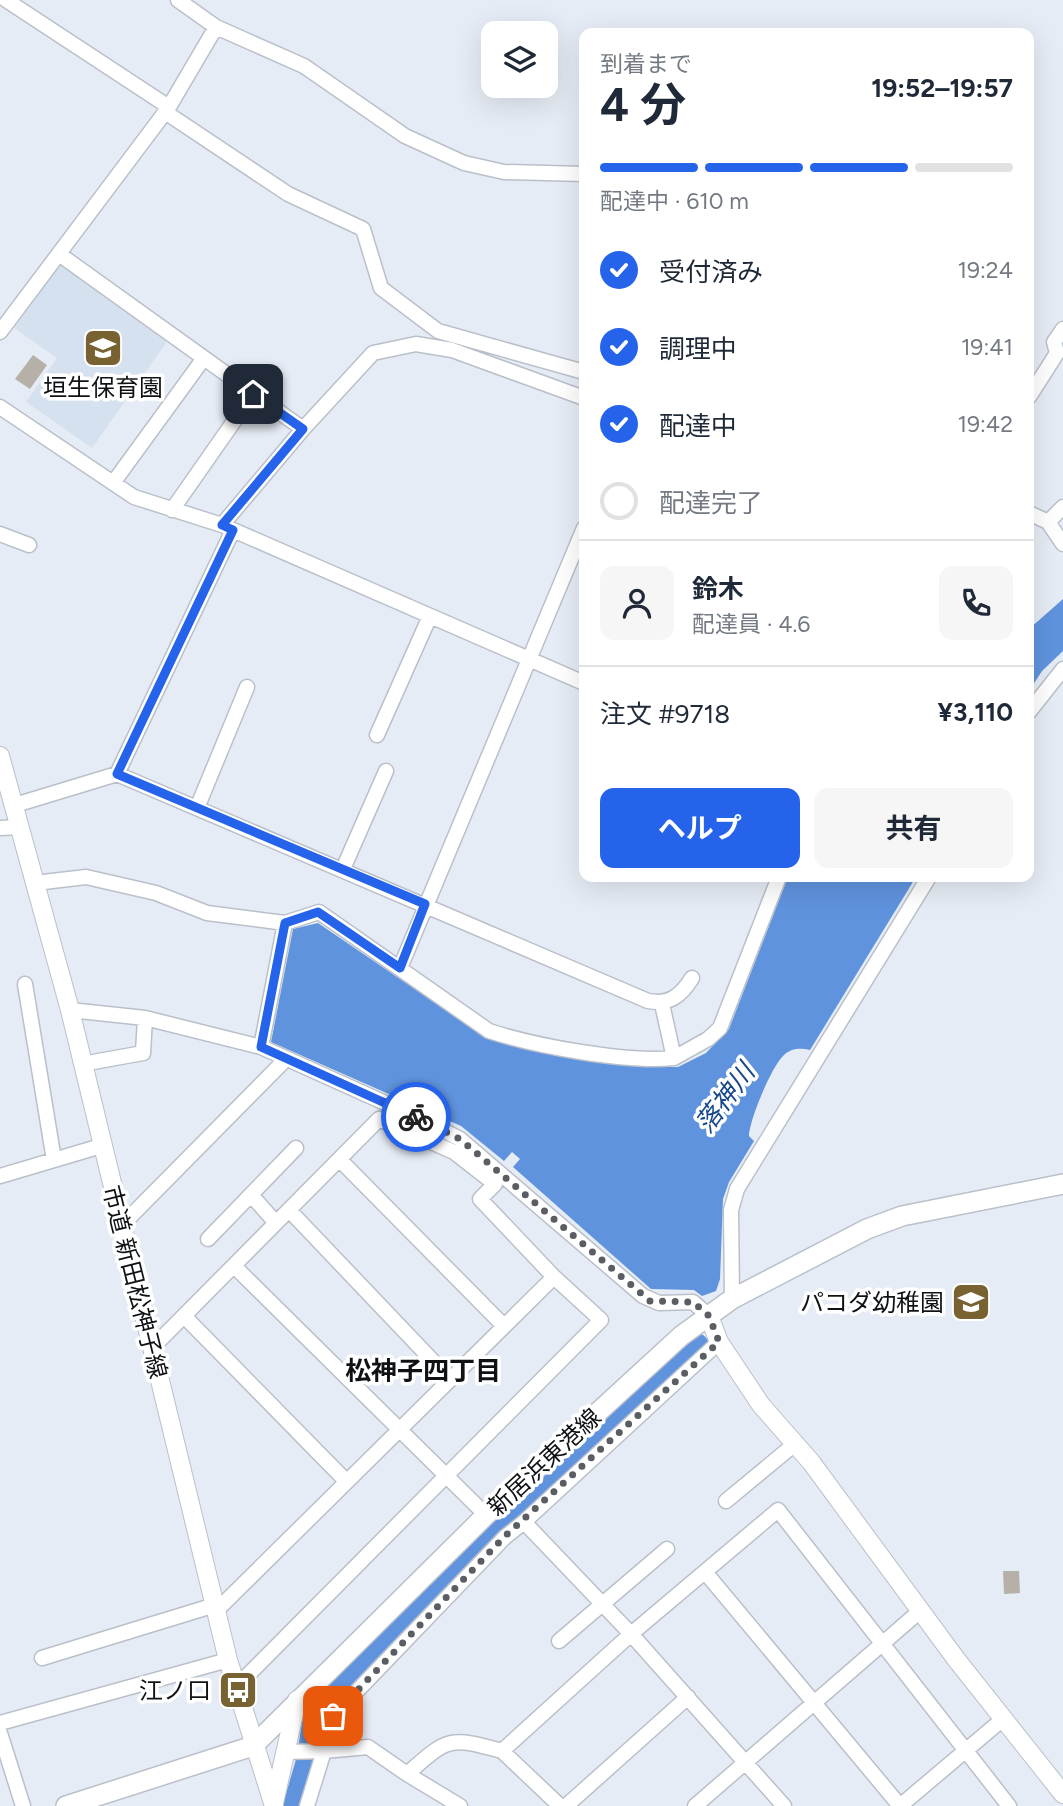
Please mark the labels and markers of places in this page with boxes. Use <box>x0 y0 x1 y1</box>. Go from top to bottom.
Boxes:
school or university icon: 垣生保育園 <box>82 327 124 369</box>
pin <box>223 364 283 424</box>
place label: 垣生保育園 <box>43 373 163 402</box>
school or university icon: パコダ幼稚園 <box>950 1281 992 1323</box>
place label: パコダ幼稚園 <box>800 1288 944 1317</box>
bus stop icon: 江ノ口 <box>217 1669 259 1711</box>
place label: 江ノ口 <box>139 1676 211 1705</box>
pin <box>303 1686 363 1746</box>

